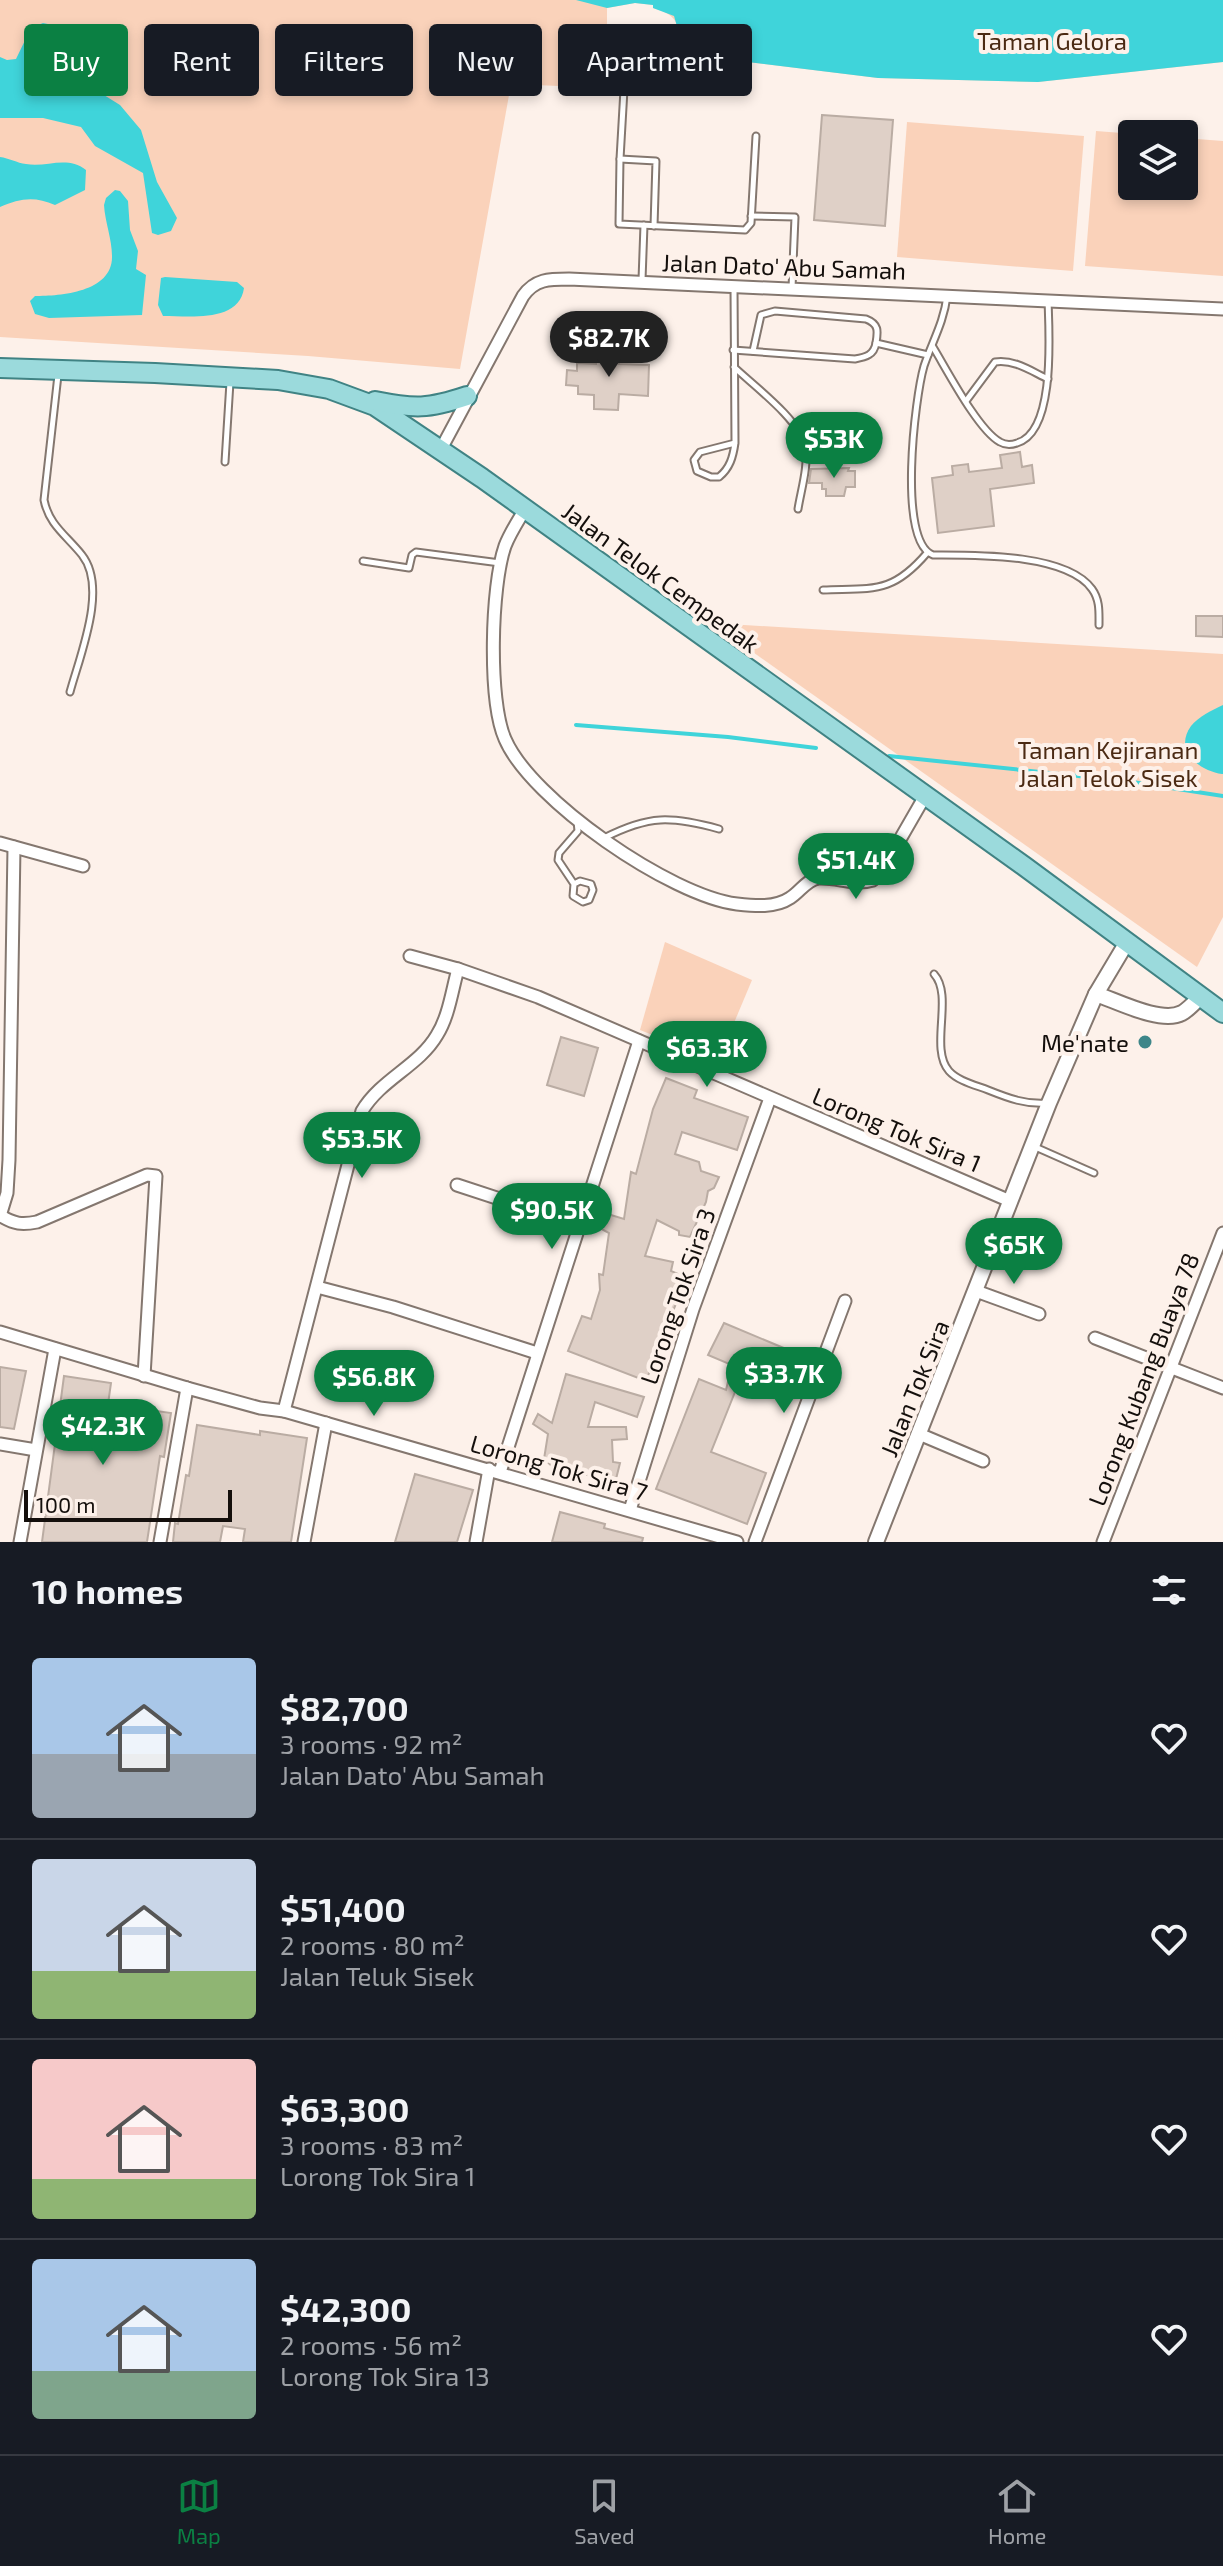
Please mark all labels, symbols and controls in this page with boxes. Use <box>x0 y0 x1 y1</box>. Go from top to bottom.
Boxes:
chip: Buy <box>24 24 128 96</box>
chip: Rent <box>144 24 259 96</box>
chip: Filters <box>275 24 413 96</box>
chip: New <box>429 24 542 96</box>
chip: Apartment <box>558 24 752 96</box>
park label: Taman Gelora <box>977 26 1127 55</box>
map controls <box>1118 120 1198 200</box>
button: layers <box>1118 120 1198 200</box>
street label: Jalan Dato' Abu Samah <box>661 247 907 285</box>
pin: $82.7K <box>544 311 674 379</box>
text: $82.7K <box>568 321 650 352</box>
pin: $53K <box>787 412 881 480</box>
text: $53K <box>804 422 864 453</box>
street label: Jalan Telok Cempedak <box>557 496 765 658</box>
park label: Taman Kejiranan Jalan Telok Sisek <box>1018 735 1198 792</box>
pin: $51.4K <box>791 833 921 901</box>
text: $51.4K <box>816 843 896 874</box>
pin: $63.3K <box>642 1021 772 1089</box>
place label: Me'nate <box>1041 1028 1129 1057</box>
text: $63.3K <box>666 1031 748 1062</box>
marker: Me'nate <box>1136 1033 1154 1051</box>
street label: Lorong Tok Sira 1 <box>808 1080 986 1178</box>
pin: $53.5K <box>297 1112 427 1180</box>
text: $53.5K <box>321 1122 403 1153</box>
pin: $90.5K <box>487 1183 617 1251</box>
text: $90.5K <box>510 1193 594 1224</box>
street label: Lorong Tok Sira 3 <box>633 1204 721 1388</box>
pin: $65K <box>967 1218 1061 1286</box>
text: $65K <box>983 1228 1045 1259</box>
street label: Lorong Kubang Buaya 78 <box>1081 1248 1205 1510</box>
street label: Jalan Tok Sira <box>873 1315 955 1461</box>
pin: $33.7K <box>719 1347 849 1415</box>
pin: $56.8K <box>309 1350 439 1418</box>
text: $33.7K <box>744 1357 824 1388</box>
text: $56.8K <box>332 1360 416 1391</box>
pin: $42.3K <box>38 1399 168 1467</box>
text: $42.3K <box>61 1409 145 1440</box>
street label: Lorong Tok Sira 7 <box>467 1428 651 1506</box>
scale bar <box>24 1486 232 1522</box>
text: 100 m <box>36 1491 95 1517</box>
icon: filters <box>1147 1568 1191 1612</box>
text: 10 homes <box>32 1570 183 1611</box>
text: $82,700 <box>280 1687 409 1728</box>
icon: home <box>96 1690 192 1786</box>
icon: heart <box>1147 1716 1191 1760</box>
text: 3 rooms · 92 m² <box>280 1728 462 1759</box>
text: Jalan Dato' Abu Samah <box>280 1759 545 1790</box>
text: $51,400 <box>280 1888 406 1929</box>
icon: home <box>96 1891 192 1987</box>
icon: heart <box>1147 1917 1191 1961</box>
text: 2 rooms · 80 m² <box>280 1929 465 1960</box>
text: Jalan Teluk Sisek <box>280 1960 474 1991</box>
text: $63,300 <box>280 2088 409 2129</box>
icon: home <box>96 2091 192 2187</box>
icon: heart <box>1147 2117 1191 2161</box>
text: 3 rooms · 83 m² <box>280 2129 463 2160</box>
text: Lorong Tok Sira 1 <box>280 2160 475 2191</box>
text: $42,300 <box>280 2288 412 2329</box>
icon: home <box>96 2291 192 2387</box>
icon: heart <box>1147 2317 1191 2361</box>
text: 2 rooms · 56 m² <box>280 2329 462 2360</box>
text: Lorong Tok Sira 13 <box>280 2360 490 2391</box>
tab: Map <box>177 2474 221 2548</box>
tab: Saved <box>574 2474 635 2548</box>
tab: Home <box>988 2474 1046 2548</box>

